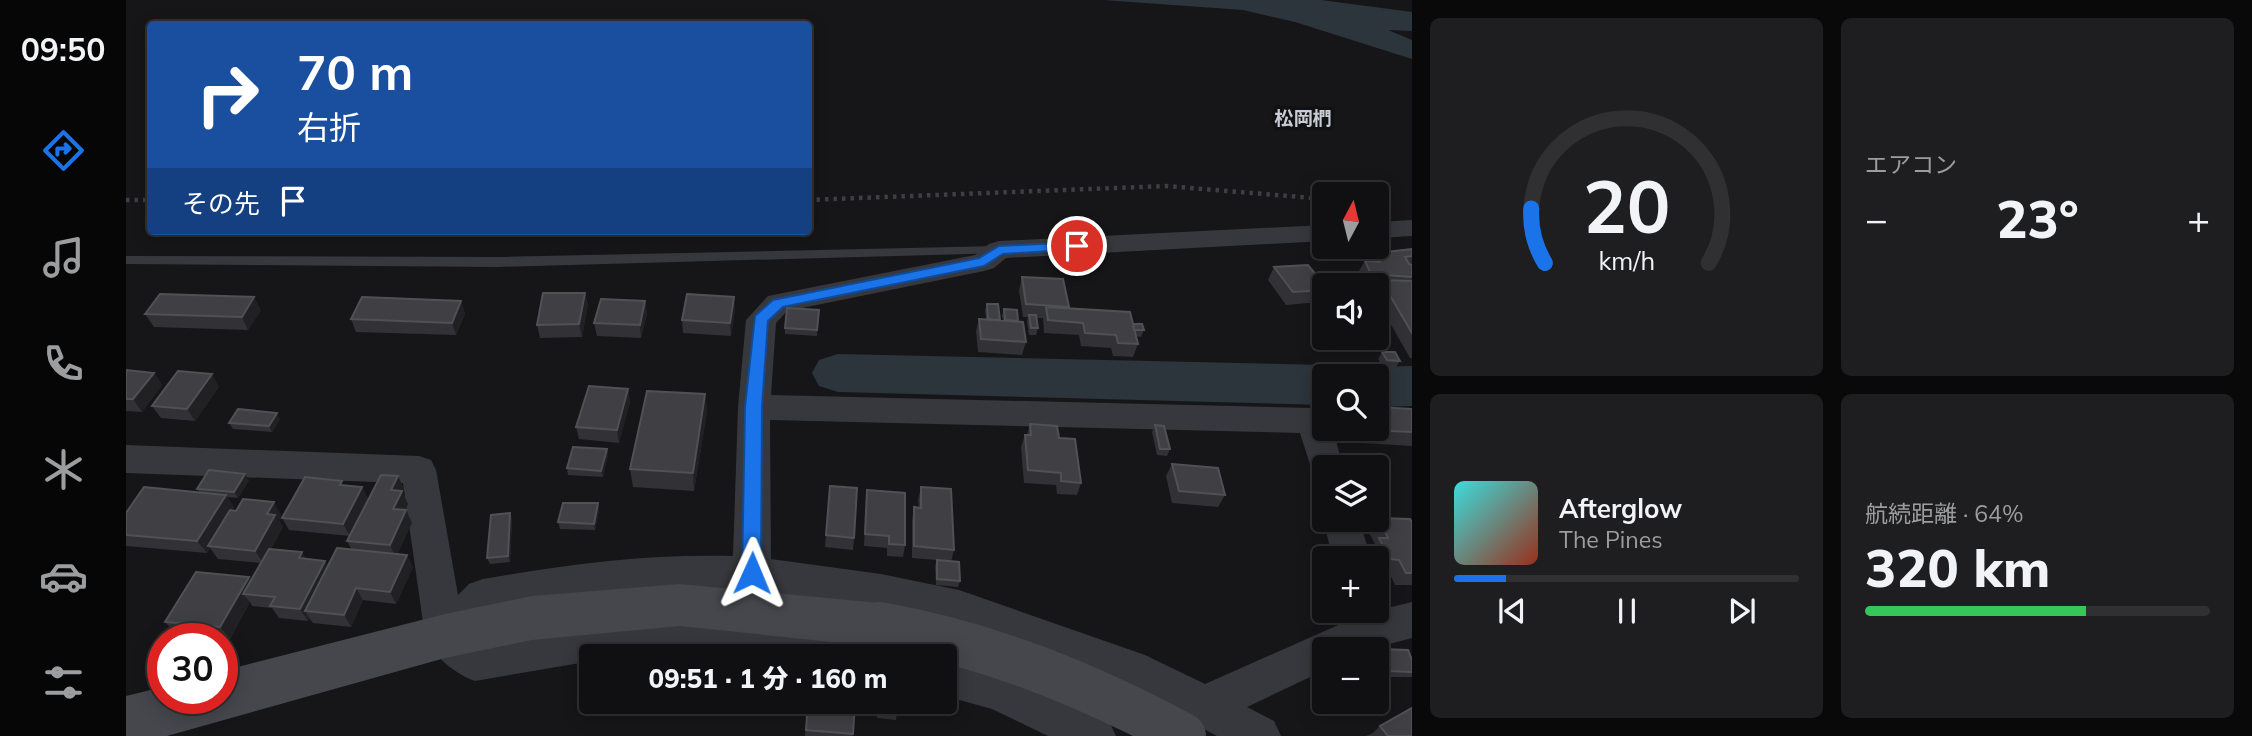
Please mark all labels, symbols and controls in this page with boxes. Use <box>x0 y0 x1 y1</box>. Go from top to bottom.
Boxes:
text: 09:50 <box>21 29 105 69</box>
text: 70 m <box>297 41 413 102</box>
icon: right <box>182 49 273 140</box>
district label: 松岡椚 <box>1274 106 1332 130</box>
text: 右折 <box>297 107 361 147</box>
icon: directions <box>39 126 88 175</box>
text: エアコン <box>1865 150 1957 179</box>
text: 20 <box>1583 160 1670 251</box>
icon: arrive <box>274 182 312 220</box>
north arrow <box>1312 182 1390 259</box>
map controls <box>1312 182 1389 714</box>
text: 23° <box>1996 186 2079 251</box>
text: その先 <box>182 187 260 220</box>
text: − <box>1865 195 1888 243</box>
text: + <box>2187 195 2210 243</box>
pin <box>1047 216 1107 276</box>
icon: arrive <box>1058 227 1096 265</box>
icon: music <box>39 233 88 282</box>
text: km/h <box>1598 245 1655 276</box>
button: sound <box>1312 273 1389 350</box>
icon: phone <box>39 339 88 388</box>
button: search <box>1312 364 1389 441</box>
icon: climate <box>39 445 88 494</box>
button: layers <box>1312 455 1389 532</box>
text: Afterglow <box>1559 492 1682 525</box>
text: 航続距離 · 64% <box>1865 499 2023 528</box>
text: The Pines <box>1559 525 1663 554</box>
text: 320 km <box>1865 535 2050 600</box>
position arrow <box>715 536 789 610</box>
button: + <box>1312 546 1389 623</box>
icon: car <box>39 552 88 601</box>
icon: previous <box>1493 592 1531 630</box>
icon: pause <box>1608 592 1646 630</box>
icon: next <box>1723 592 1761 630</box>
speed limit sign: 30 <box>147 623 238 714</box>
button: − <box>1312 637 1389 714</box>
icon: filters <box>39 658 88 707</box>
text: 09:51 · 1 分 · 160 m <box>649 662 887 695</box>

